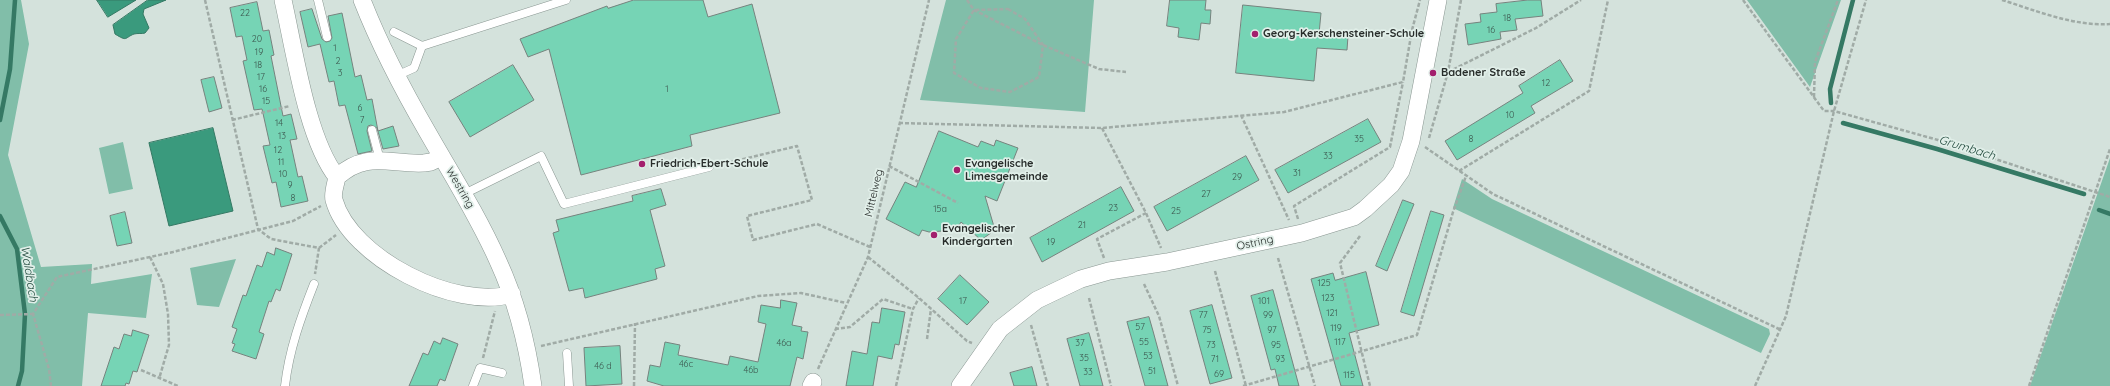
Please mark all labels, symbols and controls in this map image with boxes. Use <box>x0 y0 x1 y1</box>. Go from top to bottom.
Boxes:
house number: 22 <box>240 8 250 18</box>
house number: 18 <box>1503 13 1511 23</box>
house number: 16 <box>1487 25 1495 35</box>
place label: Georg-Kerschensteiner-Schule <box>1263 27 1424 41</box>
marker: Georg-Kerschensteiner-Schule <box>1250 29 1260 39</box>
house number: 20 <box>252 34 262 44</box>
house number: 1 <box>333 43 337 53</box>
house number: 19 <box>255 47 263 57</box>
house number: 2 <box>336 56 340 66</box>
house number: 18 <box>254 60 262 70</box>
place label: Badener Straße <box>1441 66 1526 80</box>
house number: 3 <box>338 68 342 78</box>
marker: Badener Straße <box>1428 68 1438 78</box>
house number: 17 <box>257 72 265 82</box>
house number: 12 <box>1542 78 1550 88</box>
house number: 16 <box>259 84 267 94</box>
house number: 1 <box>665 84 669 94</box>
house number: 15 <box>262 96 270 106</box>
house number: 6 <box>358 103 362 113</box>
house number: 10 <box>1506 110 1514 120</box>
house number: 7 <box>360 115 364 125</box>
house number: 14 <box>275 118 283 128</box>
house number: 13 <box>278 131 286 141</box>
water label: Grumbach <box>1937 133 1997 163</box>
house number: 35 <box>1354 134 1364 144</box>
house number: 8 <box>1469 134 1473 144</box>
house number: 12 <box>274 145 282 155</box>
house number: 33 <box>1323 151 1333 161</box>
house number: 11 <box>278 157 284 167</box>
place label: Friedrich-Ebert-Schule <box>650 157 769 171</box>
place label: Evangelische Limesgemeinde <box>965 157 1048 183</box>
marker: Friedrich-Ebert-Schule <box>637 159 647 169</box>
street label: Westring <box>443 165 477 211</box>
marker: Evangelische Limesgemeinde <box>952 165 962 175</box>
street label: Mittelweg <box>862 168 886 218</box>
house number: 31 <box>1293 168 1301 178</box>
house number: 10 <box>279 169 287 179</box>
house number: 29 <box>1232 172 1242 182</box>
house number: 9 <box>287 180 293 190</box>
house number: 27 <box>1201 189 1211 199</box>
house number: 8 <box>291 193 295 203</box>
house number: 23 <box>1108 203 1118 213</box>
house number: 15a <box>933 204 947 214</box>
house number: 25 <box>1171 206 1181 216</box>
house number: 21 <box>1078 220 1086 230</box>
place label: Evangelischer Kindergarten <box>942 222 1015 248</box>
marker: Evangelischer Kindergarten <box>929 230 939 240</box>
street label: Ostring <box>1235 233 1275 253</box>
house number: 19 <box>1047 237 1055 247</box>
water label: Waldbach <box>17 245 41 303</box>
house number: 125 <box>1317 278 1331 288</box>
house number: 123 <box>1321 293 1335 303</box>
house number: 17 <box>959 296 967 306</box>
house number: 101 <box>1258 296 1270 306</box>
house number: 121 <box>1326 308 1338 318</box>
house number: 77 <box>1198 310 1208 320</box>
house number: 99 <box>1263 310 1273 320</box>
house number: 57 <box>1135 322 1145 332</box>
house number: 119 <box>1330 323 1342 333</box>
house number: 75 <box>1202 325 1212 335</box>
house number: 97 <box>1267 325 1277 335</box>
house number: 55 <box>1139 337 1149 347</box>
house number: 117 <box>1334 337 1346 347</box>
house number: 46a <box>776 338 792 348</box>
house number: 37 <box>1075 338 1085 348</box>
house number: 73 <box>1206 340 1216 350</box>
house number: 95 <box>1271 340 1281 350</box>
house number: 53 <box>1143 351 1153 361</box>
house number: 35 <box>1079 353 1089 363</box>
house number: 71 <box>1211 354 1219 364</box>
house number: 93 <box>1275 354 1285 364</box>
house number: 46c <box>679 359 693 369</box>
house number: 46 d <box>594 361 612 371</box>
house number: 46b <box>743 365 759 375</box>
house number: 51 <box>1148 366 1156 376</box>
house number: 33 <box>1083 367 1093 377</box>
house number: 69 <box>1214 369 1224 379</box>
house number: 115 <box>1343 370 1355 380</box>

